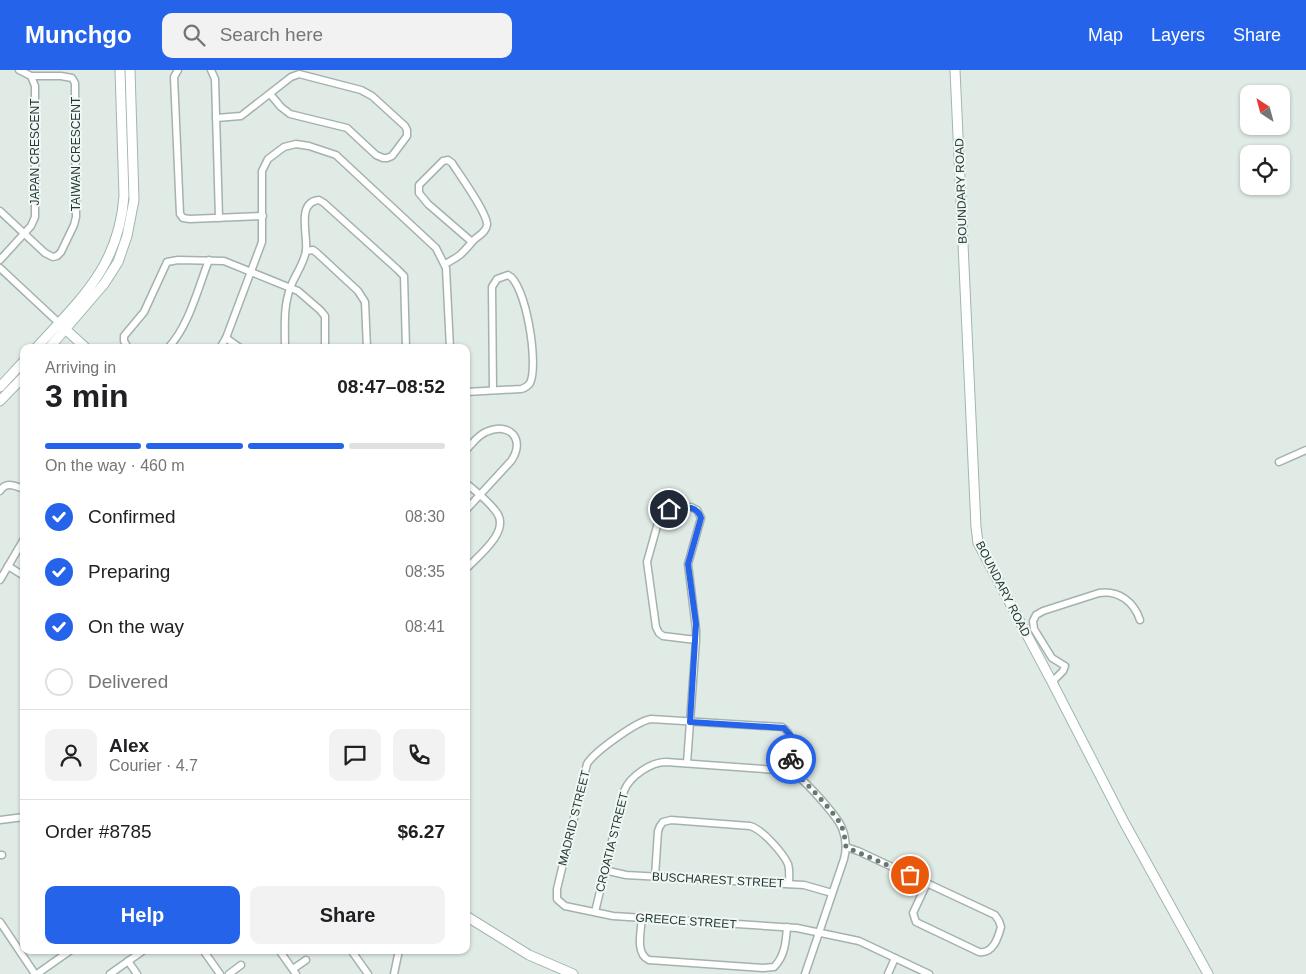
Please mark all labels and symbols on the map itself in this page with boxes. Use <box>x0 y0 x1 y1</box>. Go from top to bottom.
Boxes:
north arrow <box>1240 85 1290 135</box>
street label: TAIWAN CRESCENT <box>69 96 83 211</box>
street label: JAPAN CRESCENT <box>28 98 42 206</box>
street label: BOUNDARY ROAD <box>952 138 970 244</box>
pin <box>648 488 690 530</box>
street label: BOUNDARY ROAD <box>973 539 1033 640</box>
courier <box>766 734 816 784</box>
street label: MADRID STREET <box>555 768 593 867</box>
street label: CROATIA STREET <box>593 790 631 893</box>
pin <box>889 854 931 896</box>
street label: BUSCHAREST STREET <box>651 870 785 890</box>
street label: GREECE STREET <box>635 910 738 932</box>

